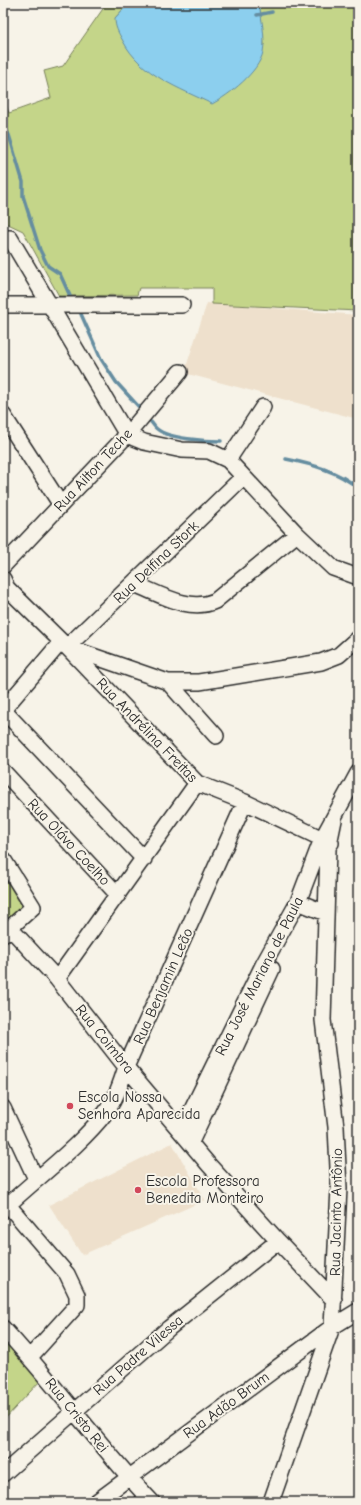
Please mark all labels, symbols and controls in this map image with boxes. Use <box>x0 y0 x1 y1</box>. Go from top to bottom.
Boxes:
street label: Rua Ailton Teche <box>50 424 136 515</box>
street label: Rua Delfina Stork <box>110 516 203 607</box>
street label: Rua Andrélina Freitas <box>93 674 201 786</box>
street label: Rua Olávo Coelho <box>24 795 114 889</box>
street label: Rua José Mariano de Paula <box>211 893 307 1059</box>
street label: Rua Benjamin Leão <box>129 925 197 1047</box>
street label: Rua Coimbra <box>72 1001 138 1077</box>
place label: Escola Nossa Senhora Aparecida <box>78 1088 200 1123</box>
marker: Escola Nossa Senhora Aparecida <box>65 1101 75 1111</box>
street label: Rua Jacinto Antônio <box>326 1148 346 1276</box>
place label: Escola Professora Benedita Monteiro <box>146 1172 264 1207</box>
marker: Escola Professora Benedita Monteiro <box>133 1185 143 1195</box>
street label: Rua Padre Vilessa <box>89 1311 187 1399</box>
street label: Rua Adão Brum <box>179 1368 273 1442</box>
street label: Rua Cristo Rei <box>41 1374 113 1456</box>

